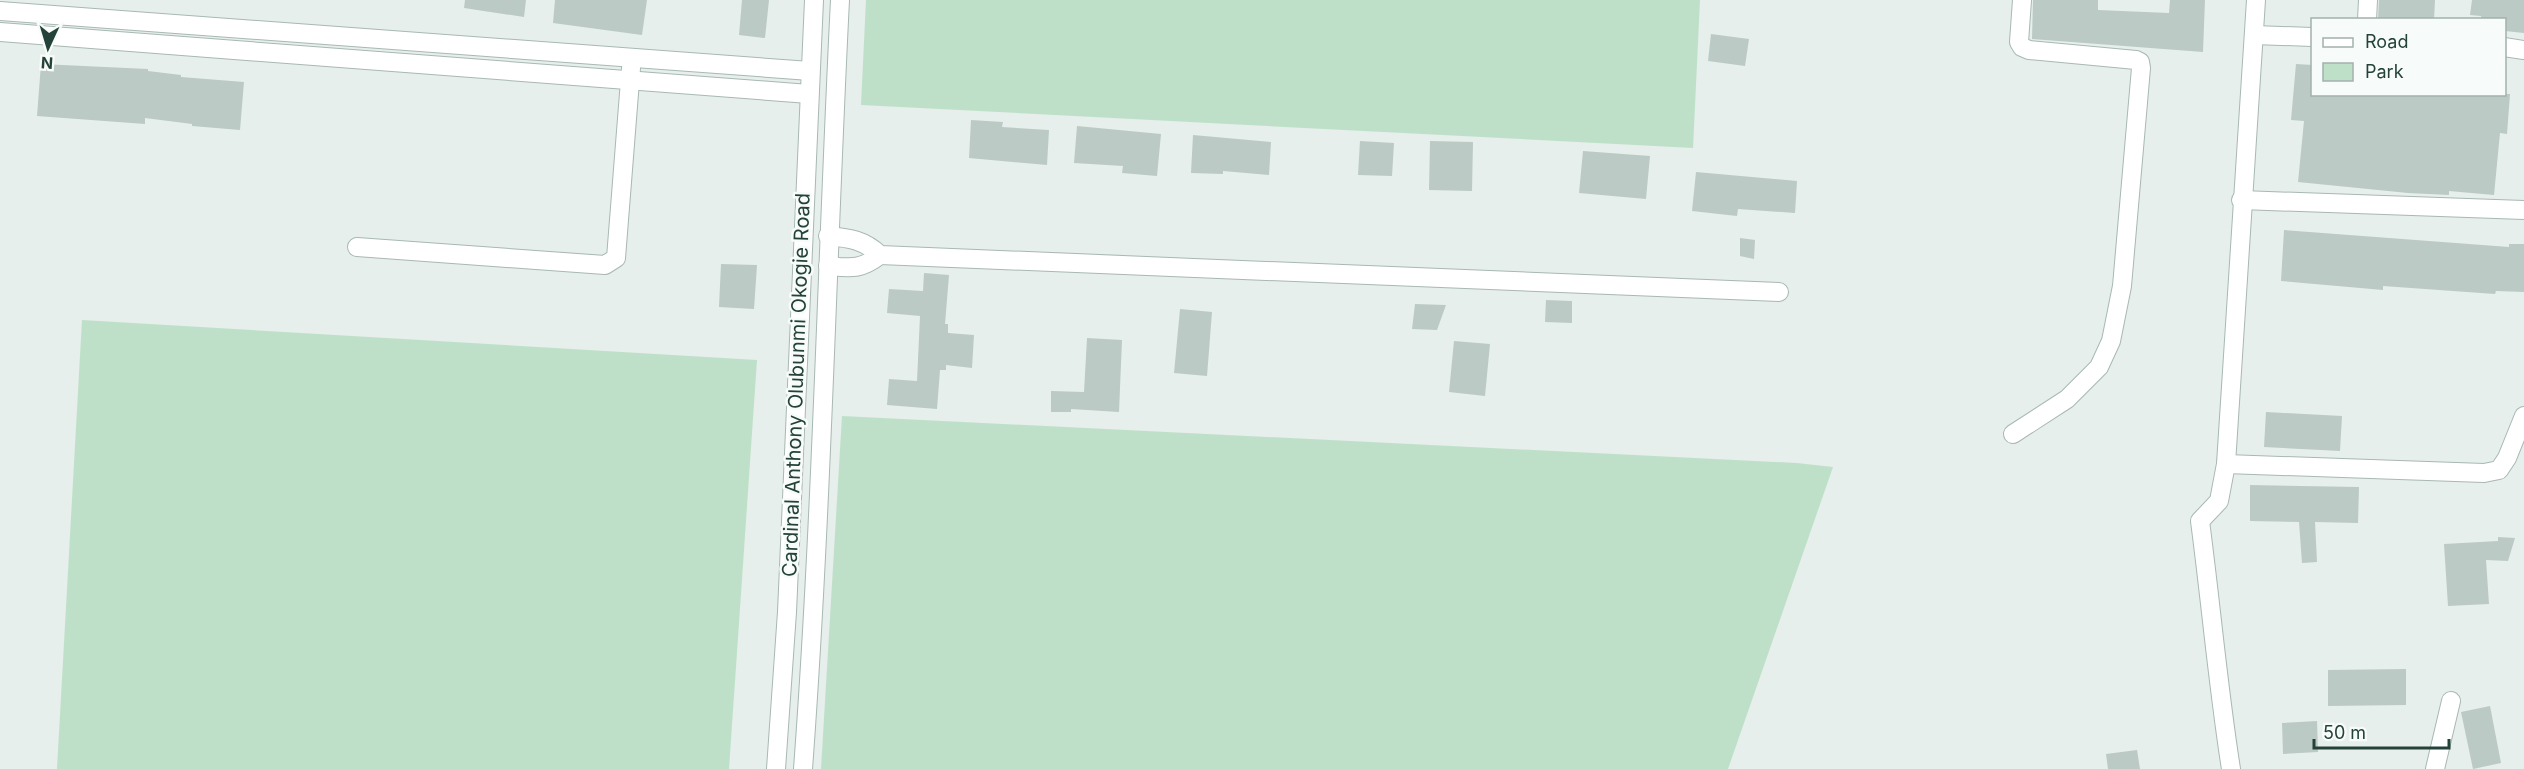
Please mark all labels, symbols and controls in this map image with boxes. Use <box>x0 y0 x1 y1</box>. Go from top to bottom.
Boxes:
north arrow <box>18 18 78 78</box>
legend <box>2311 18 2506 96</box>
text: Road <box>2365 31 2408 52</box>
text: N <box>40 53 54 73</box>
text: Park <box>2365 61 2404 82</box>
street label: Cardinal Anthony Olubunmi Okogie Road <box>777 193 815 577</box>
scale bar <box>2314 712 2449 750</box>
text: 50 m <box>2323 722 2366 743</box>

